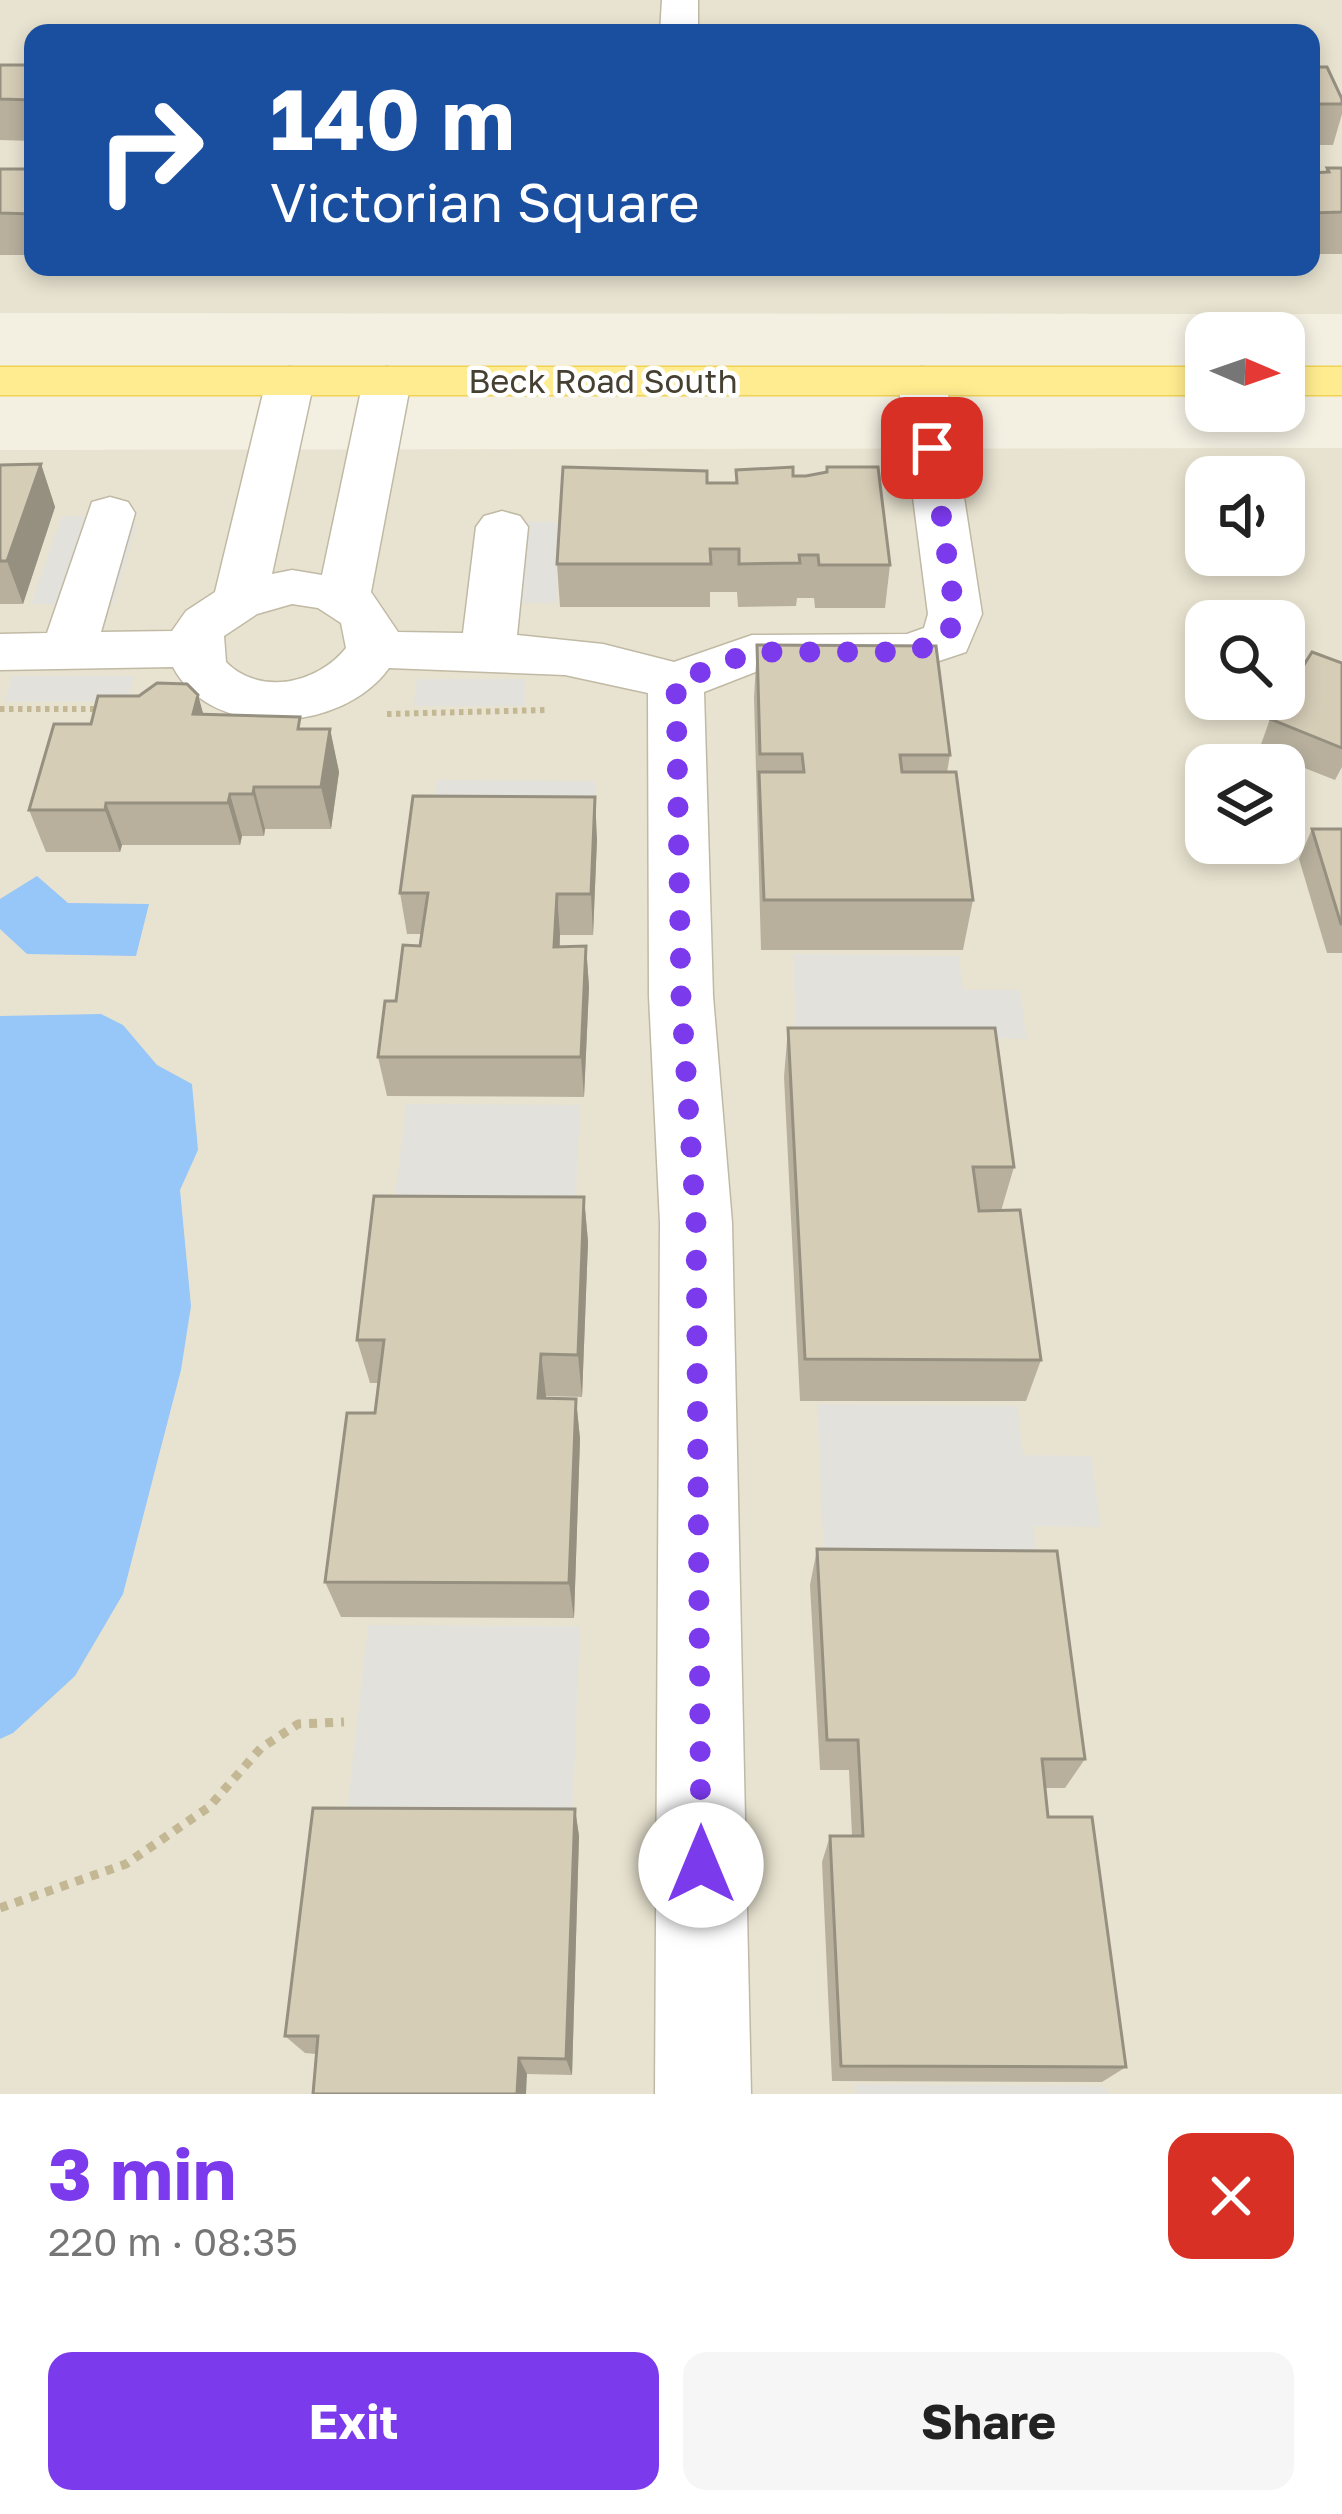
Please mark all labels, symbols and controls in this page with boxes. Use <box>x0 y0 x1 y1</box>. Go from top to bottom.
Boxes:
text: 140 m <box>270 68 515 168</box>
icon: right <box>72 72 228 228</box>
text: Victorian Square <box>270 169 700 234</box>
north arrow <box>1185 312 1305 432</box>
map controls <box>1185 312 1305 864</box>
street label: Beck Road South <box>468 361 738 400</box>
pin <box>881 397 983 499</box>
icon: arrive <box>899 415 965 481</box>
button: sound <box>1185 456 1305 576</box>
button: search <box>1185 600 1305 720</box>
button: layers <box>1185 744 1305 864</box>
position arrow <box>638 1802 764 1928</box>
text: 3 min <box>48 2129 236 2216</box>
button: close <box>1168 2133 1294 2259</box>
text: 220 m · 08:35 <box>48 2218 298 2265</box>
button: Exit <box>48 2352 659 2490</box>
button: Share <box>683 2352 1294 2490</box>

